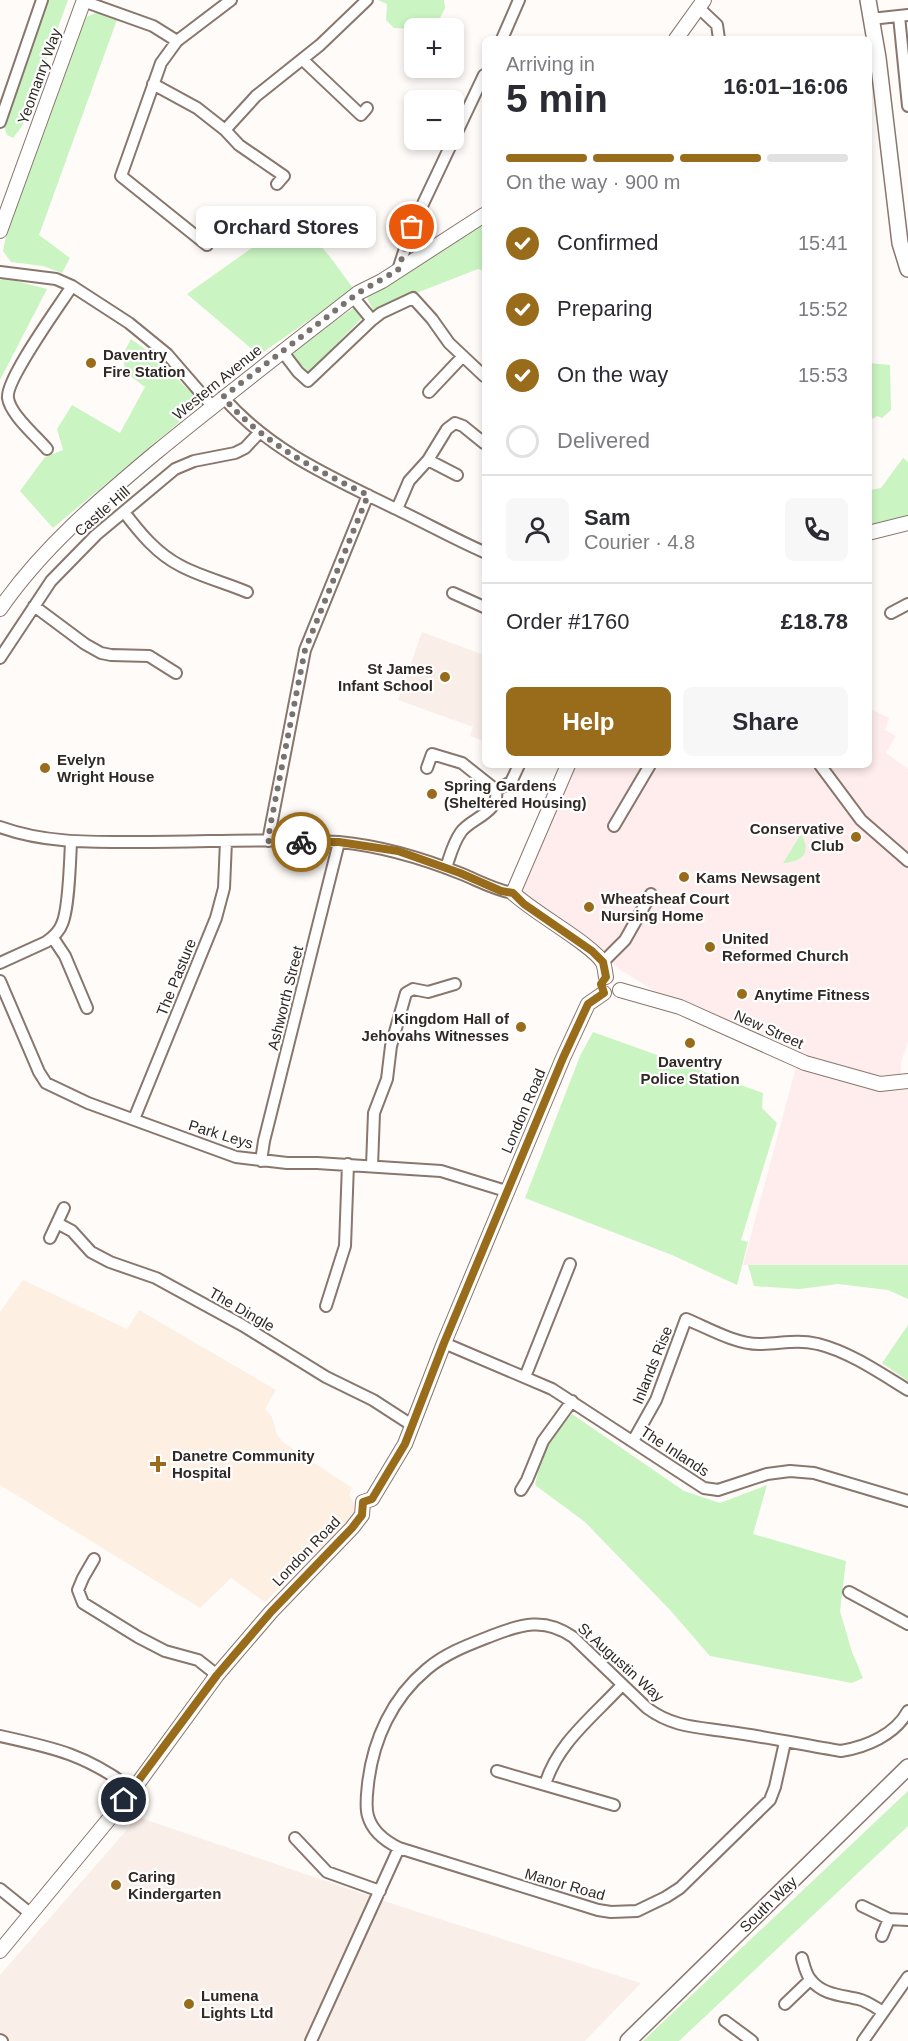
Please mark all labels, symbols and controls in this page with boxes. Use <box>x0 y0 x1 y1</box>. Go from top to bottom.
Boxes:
map controls <box>404 18 464 150</box>
button: + <box>404 18 464 78</box>
street label: Yeomanry Way <box>14 25 64 126</box>
text: Arriving in <box>506 53 595 75</box>
text: 16:01–16:06 <box>723 74 848 99</box>
text: 5 min <box>506 77 608 120</box>
button: − <box>404 90 464 150</box>
text: On the way · 900 m <box>506 171 681 193</box>
pin <box>386 201 437 252</box>
callout: Orchard Stores <box>196 206 376 248</box>
icon: bag <box>395 210 428 243</box>
text: Orchard Stores <box>213 216 359 238</box>
icon: check <box>506 227 539 260</box>
text: Confirmed <box>557 230 658 255</box>
text: 15:41 <box>798 232 848 254</box>
icon: check <box>506 293 539 326</box>
text: Preparing <box>557 296 652 321</box>
text: 15:52 <box>798 298 848 320</box>
street label: Western Avenue <box>169 341 265 423</box>
place label: Daventry Fire Station <box>103 346 186 380</box>
marker: Daventry Fire Station <box>84 356 98 370</box>
icon: check <box>506 359 539 392</box>
text: On the way <box>557 362 668 387</box>
text: 15:53 <box>798 364 848 386</box>
text: Delivered <box>557 428 650 453</box>
street label: Castle Hill <box>71 482 133 540</box>
button: person <box>506 498 569 561</box>
button: phone <box>785 498 848 561</box>
text: Sam <box>584 505 630 530</box>
text: Courier · 4.8 <box>584 531 695 553</box>
text: Order #1760 <box>506 609 630 634</box>
text: £18.78 <box>781 609 848 634</box>
place label: St James Infant School <box>338 660 433 694</box>
marker: St James Infant School <box>438 670 452 684</box>
button: Help <box>506 687 671 756</box>
button: Share <box>683 687 848 756</box>
place label: Evelyn Wright House <box>57 751 154 785</box>
marker: Evelyn Wright House <box>38 761 52 775</box>
place label: Spring Gardens (Sheltered Housing) <box>444 777 587 811</box>
marker: Spring Gardens (Sheltered Housing) <box>425 787 439 801</box>
courier <box>271 812 331 872</box>
place label: Conservative Club <box>750 820 844 854</box>
icon: bike <box>285 826 318 859</box>
marker: Conservative Club <box>849 830 863 844</box>
place label: Kams Newsagent <box>696 869 820 886</box>
marker: Kams Newsagent <box>677 870 691 884</box>
place label: Wheatsheaf Court Nursing Home <box>601 890 729 924</box>
marker: Wheatsheaf Court Nursing Home <box>582 900 596 914</box>
place label: United Reformed Church <box>722 930 849 964</box>
street label: The Pasture <box>153 936 199 1018</box>
marker: United Reformed Church <box>703 940 717 954</box>
street label: Ashworth Street <box>264 943 306 1052</box>
place label: Anytime Fitness <box>754 986 870 1003</box>
marker: Anytime Fitness <box>735 987 749 1001</box>
street label: New Street <box>732 1006 807 1052</box>
place label: Kingdom Hall of Jehovahs Witnesses <box>362 1010 510 1044</box>
marker: Kingdom Hall of Jehovahs Witnesses <box>514 1020 528 1034</box>
marker: Daventry Police Station <box>683 1036 697 1050</box>
place label: Daventry Police Station <box>640 1053 740 1087</box>
street label: London Road <box>498 1066 548 1156</box>
street label: Park Leys <box>187 1116 255 1152</box>
street label: The Dingle <box>206 1284 278 1334</box>
street label: Inlands Rise <box>629 1324 675 1406</box>
street label: The Inlands <box>637 1423 713 1479</box>
place label: Danetre Community Hospital <box>172 1447 315 1481</box>
marker: Danetre Community Hospital <box>149 1455 167 1473</box>
street label: London Road <box>269 1513 343 1589</box>
street label: St Augustin Way <box>575 1619 668 1705</box>
pin <box>98 1774 149 1825</box>
icon: home <box>107 1783 140 1816</box>
street label: Manor Road <box>523 1864 607 1904</box>
place label: Caring Kindergarten <box>128 1868 221 1902</box>
street label: South Way <box>736 1872 800 1935</box>
marker: Caring Kindergarten <box>109 1878 123 1892</box>
place label: Lumena Lights Ltd <box>201 1987 273 2021</box>
marker: Lumena Lights Ltd <box>182 1997 196 2011</box>

